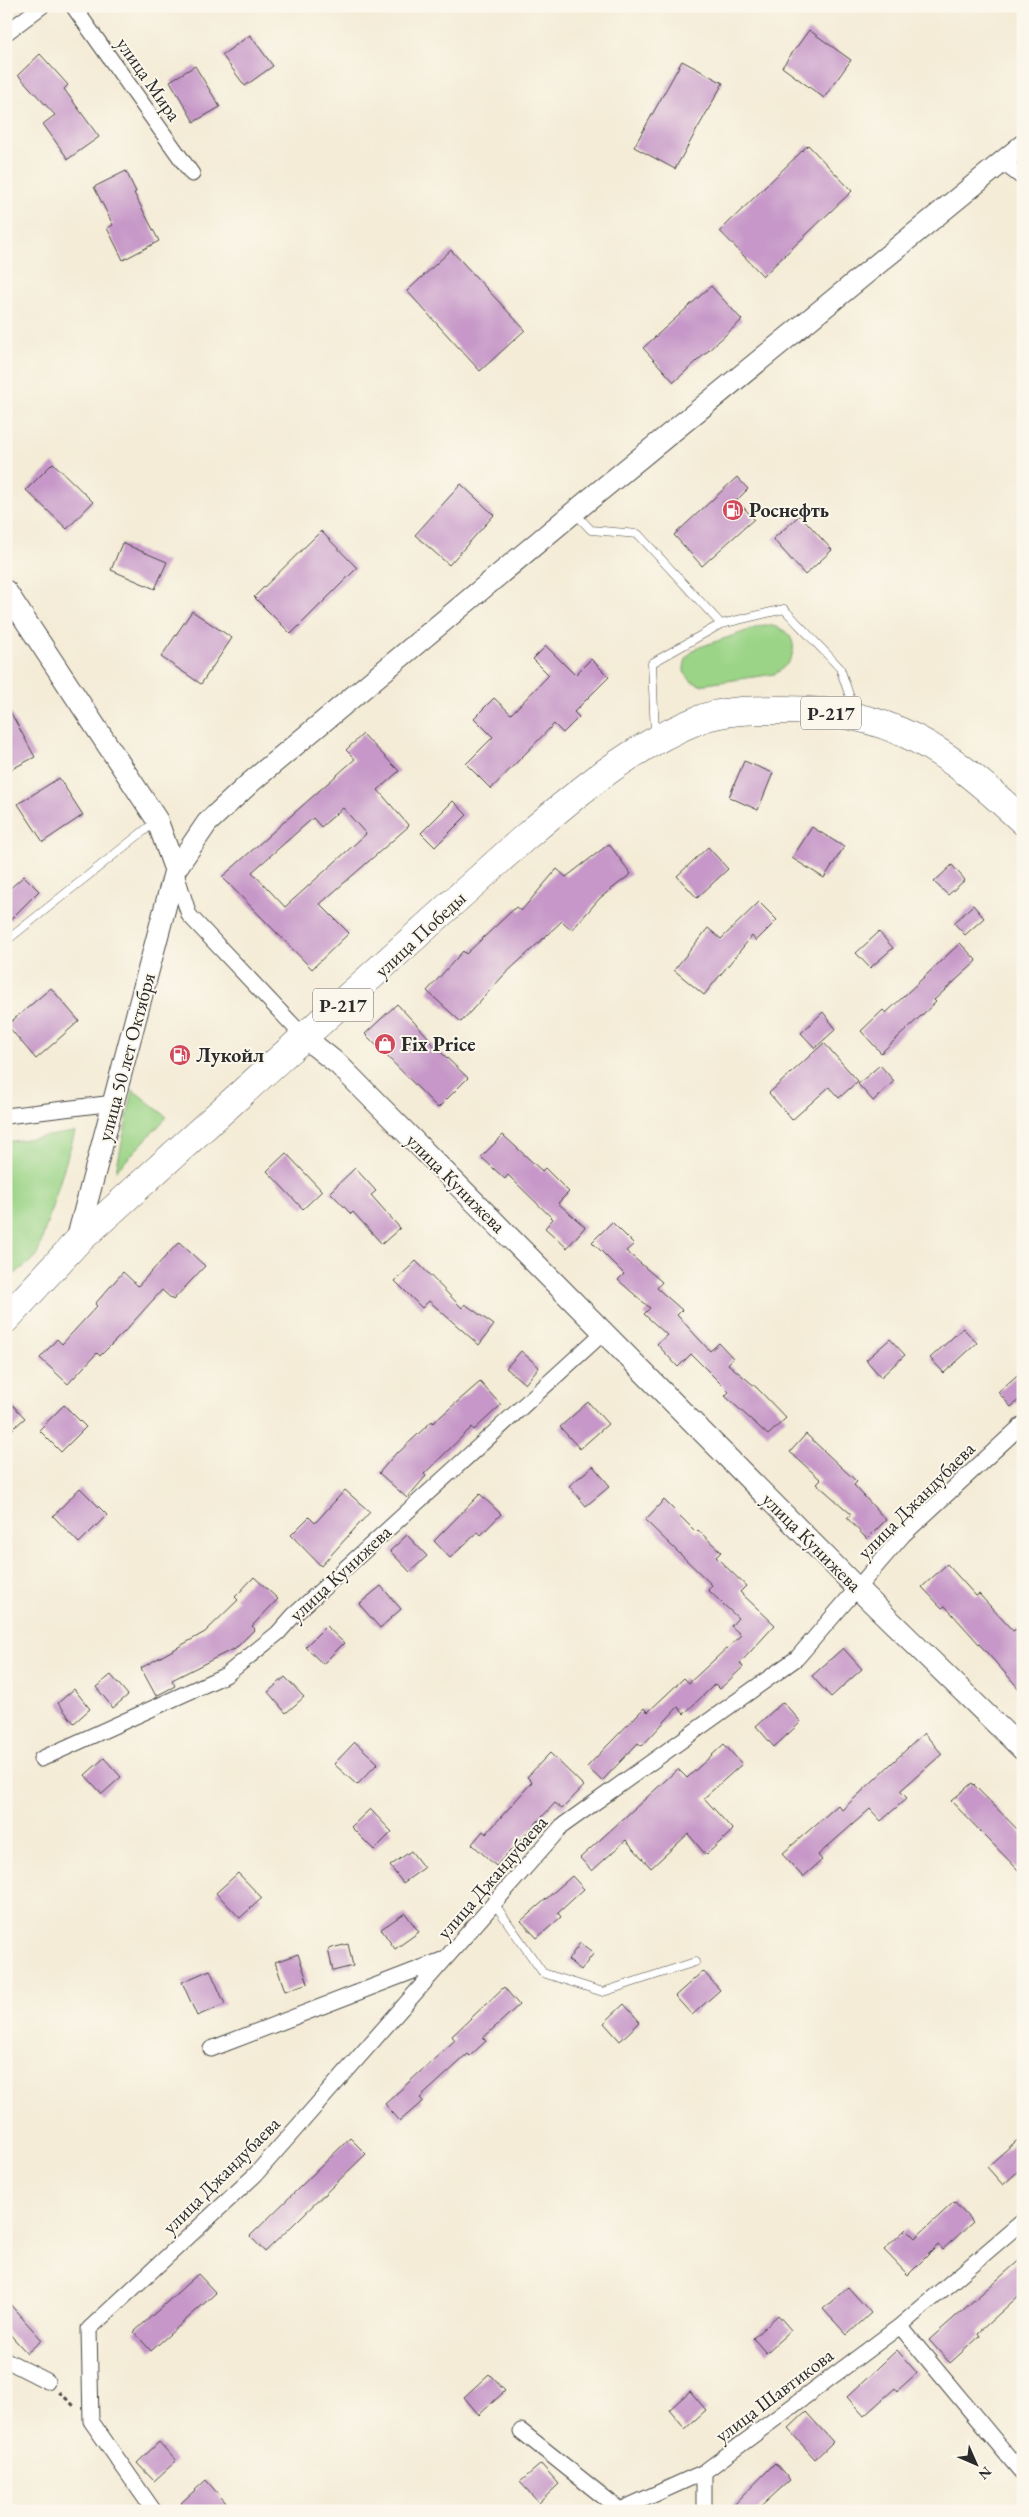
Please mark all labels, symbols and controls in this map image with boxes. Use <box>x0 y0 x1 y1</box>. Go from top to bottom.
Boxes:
street label: улица Мира <box>110 32 188 126</box>
place label: Роснефть <box>749 497 829 523</box>
fuel station icon: Роснефть <box>721 498 745 522</box>
road number: Р-217 <box>801 696 861 730</box>
street label: улица Победы <box>369 885 471 983</box>
street label: улица 50 лет Октября <box>91 970 161 1144</box>
road number: Р-217 <box>313 988 373 1022</box>
place label: Fix Price <box>401 1031 475 1057</box>
shop icon: Fix Price <box>373 1032 397 1056</box>
place label: Лукойл <box>196 1042 264 1068</box>
fuel station icon: Лукойл <box>168 1043 192 1067</box>
street label: улица Кунижева <box>401 1128 511 1238</box>
street label: улица Джандубаева <box>852 1436 980 1564</box>
street label: улица Кунижева <box>757 1487 867 1597</box>
street label: улица Кунижева <box>283 1519 397 1627</box>
street label: улица Джандубаева <box>431 1810 553 1944</box>
street label: улица Джандубаева <box>157 2111 285 2239</box>
street label: улица Шавтикова <box>709 2342 839 2448</box>
north arrow <box>952 2440 1002 2490</box>
text: N <box>974 2463 996 2484</box>

